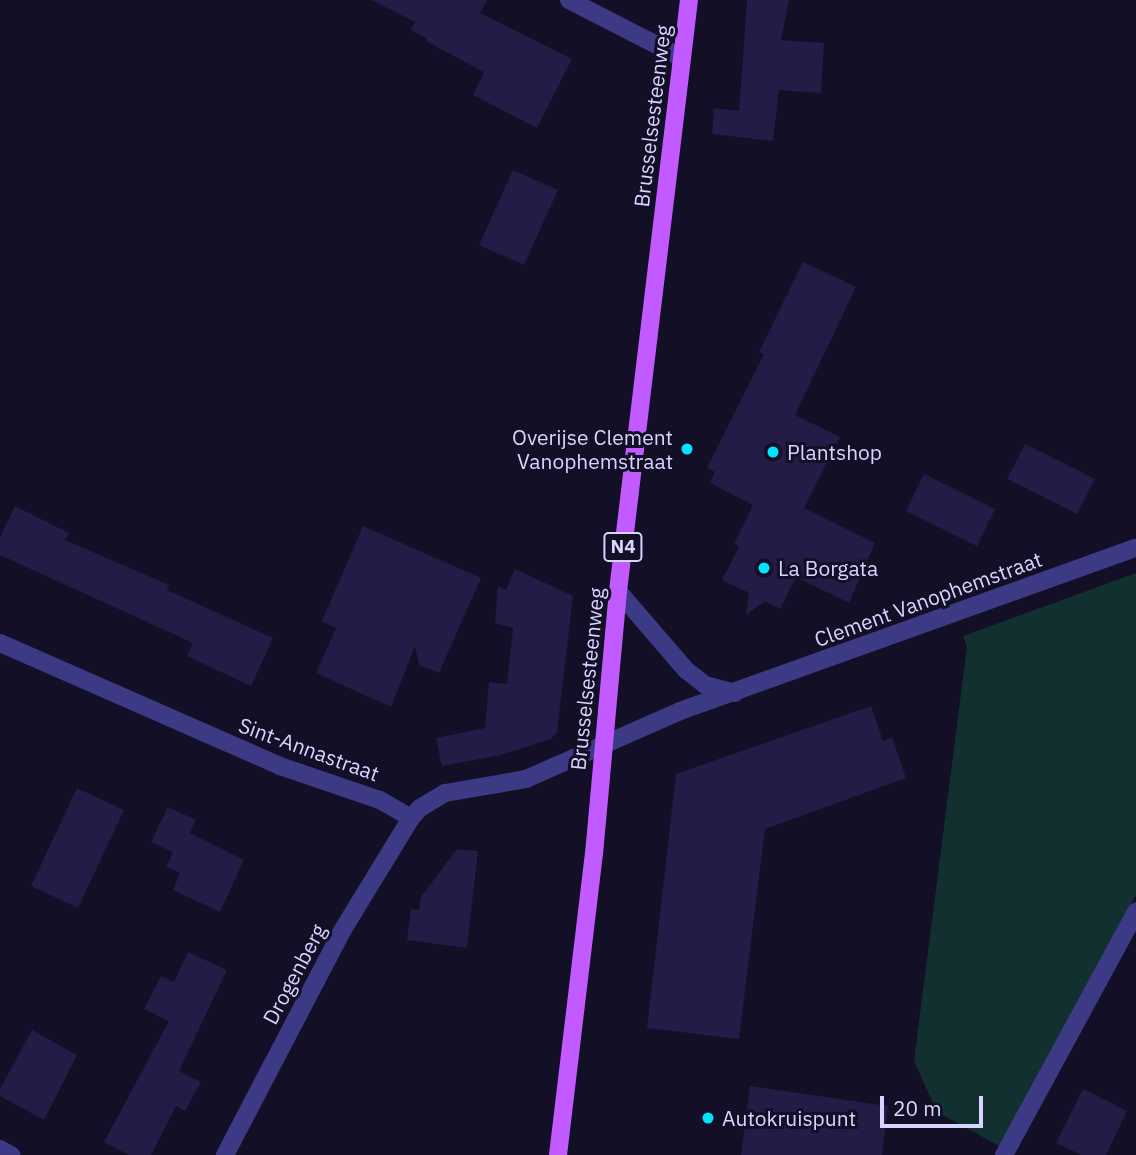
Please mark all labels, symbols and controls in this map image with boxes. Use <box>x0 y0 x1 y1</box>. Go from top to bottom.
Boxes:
street label: Brusselsesteenweg <box>628 23 676 209</box>
place label: Overijse Clement Vanophemstraat <box>512 424 673 474</box>
place label: Plantshop <box>787 439 882 465</box>
marker: Overijse Clement Vanophemstraat <box>679 441 695 457</box>
marker: Plantshop <box>765 444 781 460</box>
road number: N4 <box>602 532 644 562</box>
street label: Clement Vanophemstraat <box>811 546 1045 652</box>
place label: La Borgata <box>778 555 878 581</box>
marker: La Borgata <box>756 560 772 576</box>
street label: Brusselsesteenweg <box>565 586 609 772</box>
street label: Sint-Annastraat <box>235 712 383 786</box>
street label: Drogenberg <box>257 920 331 1028</box>
scale bar <box>884 1082 987 1126</box>
text: 20 m <box>893 1094 942 1122</box>
place label: Autokruispunt <box>722 1105 856 1131</box>
marker: Autokruispunt <box>700 1110 716 1126</box>

